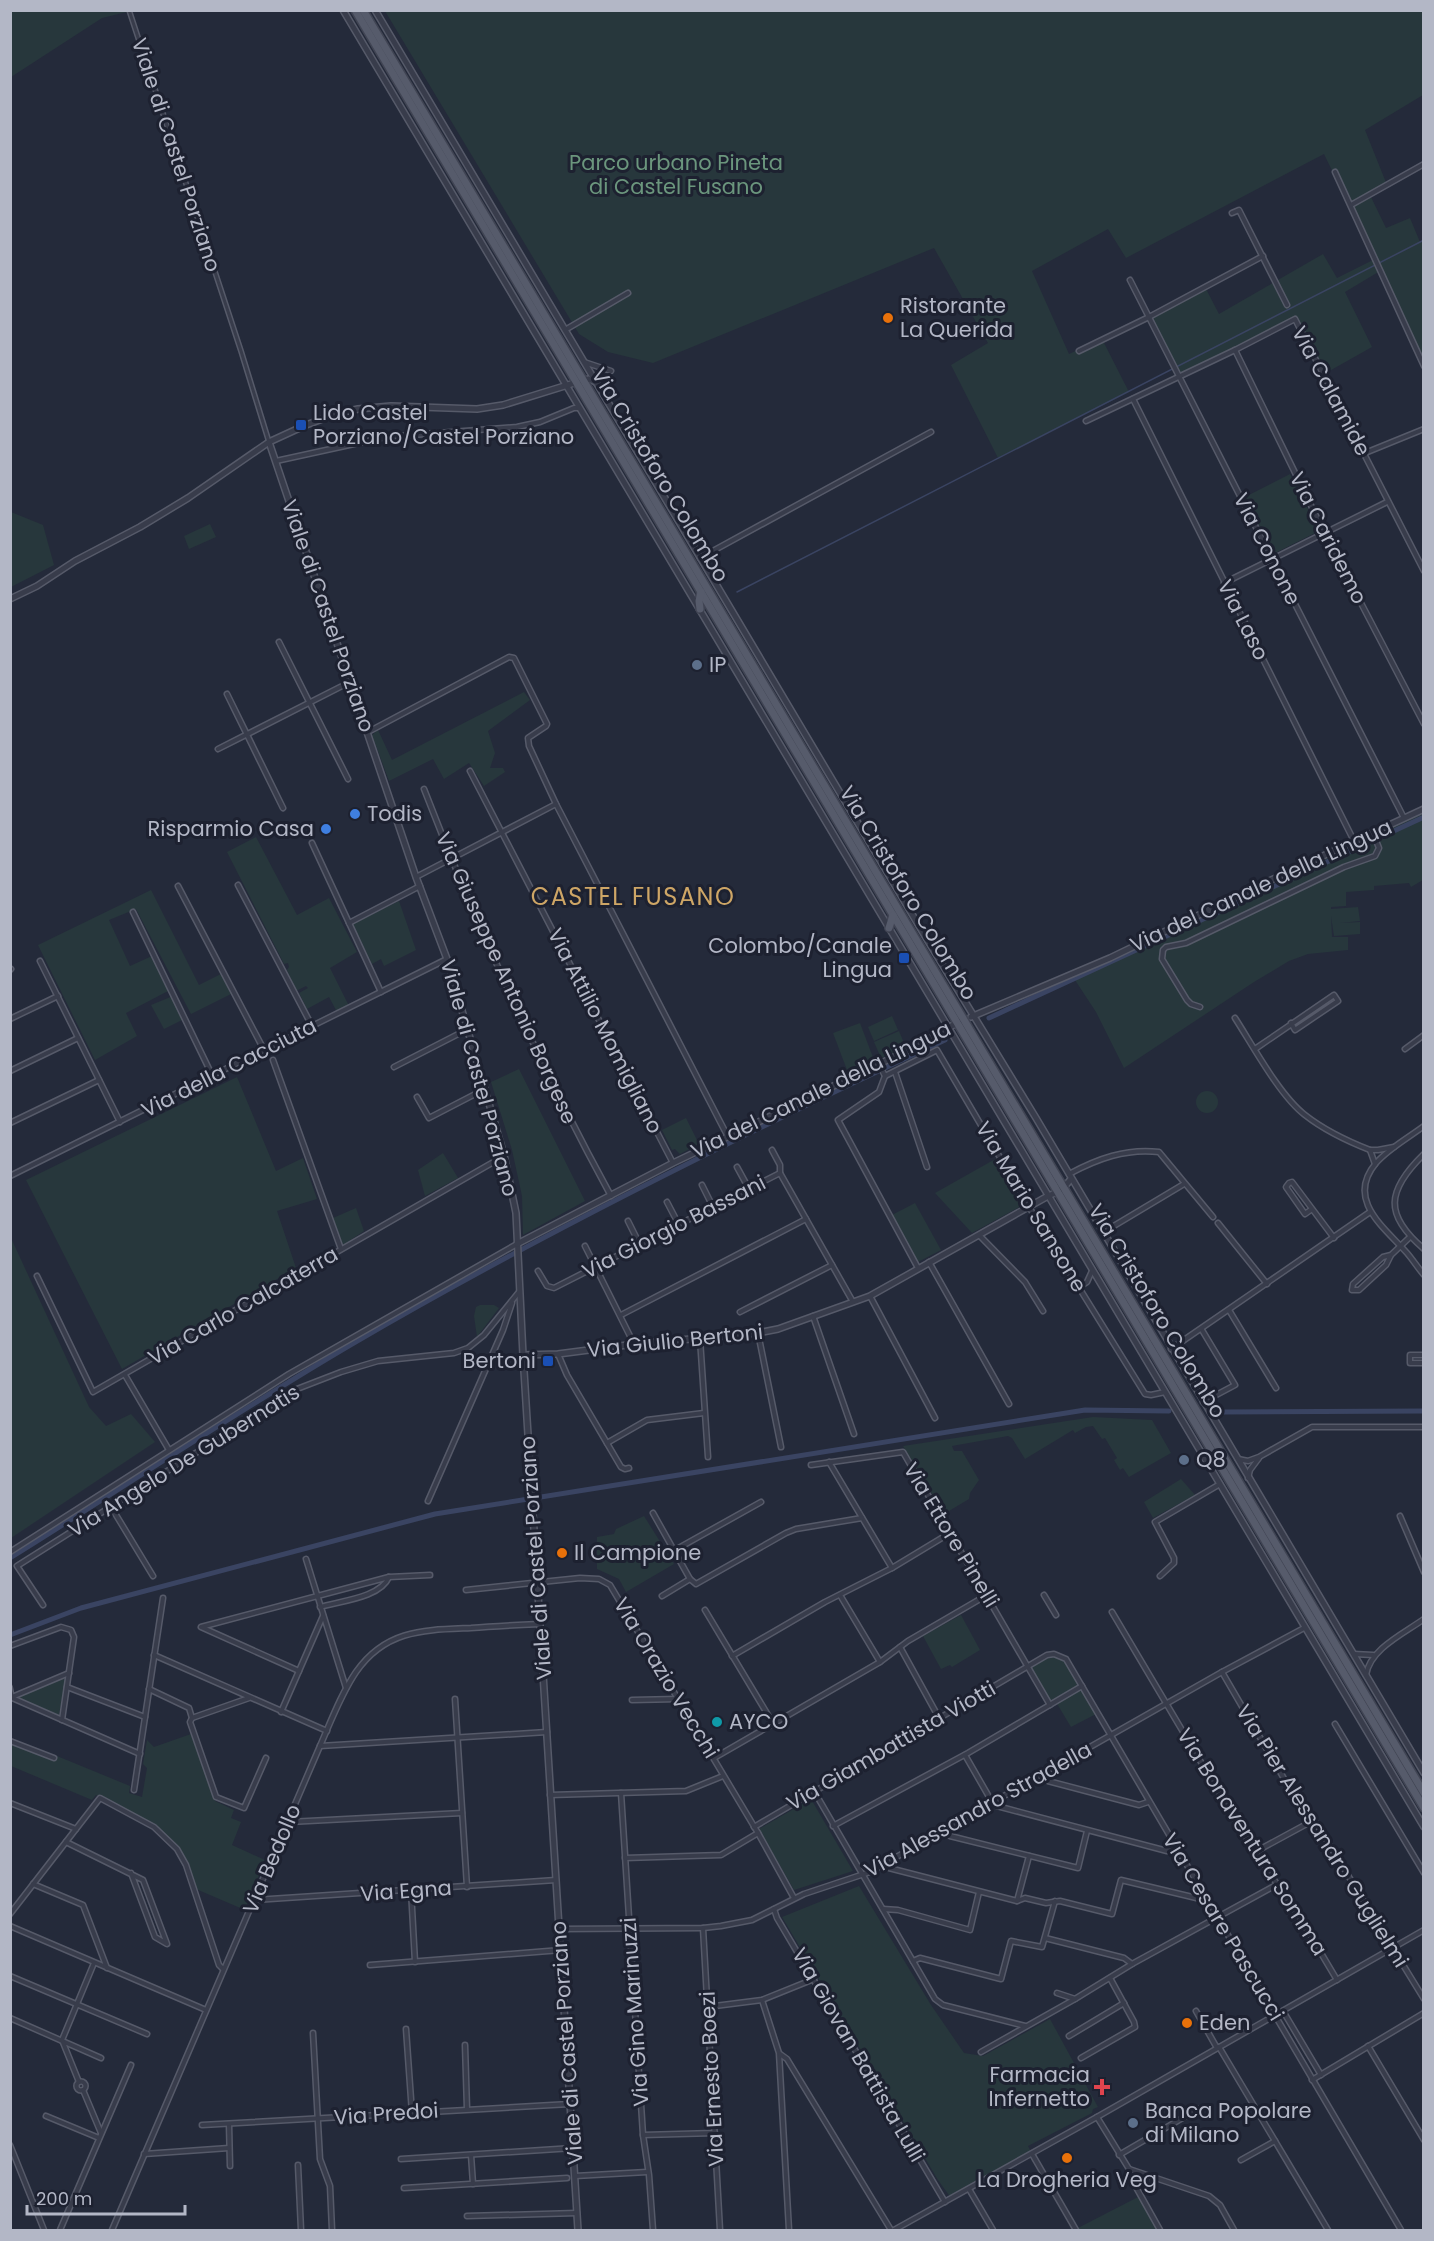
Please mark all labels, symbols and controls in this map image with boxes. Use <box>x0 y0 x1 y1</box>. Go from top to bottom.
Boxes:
street label: Viale di Castel Porziano <box>125 34 228 276</box>
park label: Parco urbano Pineta di Castel Fusano <box>569 148 783 201</box>
place label: Ristorante La Querida <box>900 291 1013 344</box>
marker: Ristorante La Querida <box>881 311 895 325</box>
street label: Via Calamide <box>1285 321 1378 461</box>
street label: Via Cristoforo Colombo <box>585 362 736 587</box>
place label: Lido Castel Porziano/Castel Porziano <box>313 398 574 451</box>
marker: Lido Castel Porziano/Castel Porziano <box>294 418 308 432</box>
street label: Via Caridemo <box>1283 467 1374 609</box>
street label: Via Conone <box>1227 488 1308 610</box>
street label: Viale di Castel Porziano <box>275 496 382 736</box>
street label: Via Laso <box>1211 575 1276 665</box>
place label: IP <box>709 650 726 679</box>
marker: IP <box>690 658 704 672</box>
street label: Via Cristoforo Colombo <box>833 780 984 1005</box>
place label: Todis <box>367 799 422 828</box>
marker: Todis <box>348 807 362 821</box>
street label: Via del Canale della Lingua <box>1125 812 1396 959</box>
place label: Risparmio Casa <box>147 814 314 843</box>
marker: Risparmio Casa <box>319 822 333 836</box>
street label: Via Giuseppe Antonio Borgese <box>429 827 584 1128</box>
district label: CASTEL FUSANO <box>531 880 735 913</box>
street label: Via Attilio Momigliano <box>541 923 670 1139</box>
place label: Colombo/Canale Lingua <box>708 931 892 984</box>
marker: Colombo/Canale Lingua <box>897 951 911 965</box>
street label: Viale di Castel Porziano <box>434 956 525 1200</box>
street label: Via della Cacciuta <box>136 1011 321 1124</box>
street label: Via del Canale della Lingua <box>686 1014 956 1165</box>
street label: Via Mario Sansone <box>969 1116 1094 1297</box>
street label: Via Giorgio Bassani <box>577 1168 770 1285</box>
street label: Via Cristoforo Colombo <box>1082 1198 1233 1423</box>
street label: Via Carlo Calcaterra <box>143 1239 343 1372</box>
street label: Via Giulio Bertoni <box>585 1317 764 1364</box>
place label: Bertoni <box>463 1346 536 1375</box>
marker: Bertoni <box>541 1354 555 1368</box>
street label: Via Angelo De Gubernatis <box>62 1377 305 1544</box>
street label: Viale di Castel Porziano <box>513 1435 558 1681</box>
place label: Q8 <box>1196 1445 1226 1474</box>
marker: Q8 <box>1177 1453 1191 1467</box>
street label: Via Ettore Pinelli <box>897 1457 1006 1613</box>
place label: Il Campione <box>574 1538 701 1567</box>
marker: Il Campione <box>555 1546 569 1560</box>
street label: Via Orazio Vecchi <box>607 1592 726 1764</box>
street label: Via Giambattista Viotti <box>781 1674 1001 1817</box>
street label: Via Pier Alessandro Guglielmi <box>1229 1699 1416 1973</box>
place label: AYCO <box>729 1707 788 1736</box>
marker: AYCO <box>710 1715 724 1729</box>
street label: Via Bonaventura Somma <box>1170 1722 1334 1961</box>
street label: Via Alessandro Stradella <box>859 1735 1097 1884</box>
street label: Via Bedollo <box>235 1800 308 1918</box>
street label: Via Cesare Pascucci <box>1156 1827 1291 2026</box>
street label: Via Egna <box>359 1873 453 1908</box>
street label: Via Gino Marinuzzi <box>613 1916 656 2108</box>
street label: Viale di Castel Porziano <box>544 1920 589 2166</box>
street label: Via Giovan Battista Lulli <box>785 1942 932 2167</box>
street label: Via Ernesto Boezi <box>692 1990 731 2168</box>
place label: Eden <box>1199 2008 1250 2037</box>
marker: Eden <box>1180 2016 1194 2030</box>
place label: Farmacia Infernetto <box>988 2060 1090 2113</box>
marker: Farmacia Infernetto <box>1095 2080 1109 2094</box>
street label: Via Predoi <box>333 2095 439 2132</box>
place label: Banca Popolare di Milano <box>1145 2096 1312 2149</box>
marker: Banca Popolare di Milano <box>1126 2116 1140 2130</box>
marker: La Drogheria Veg <box>1060 2151 1074 2165</box>
place label: La Drogheria Veg <box>977 2165 1157 2194</box>
scale bar <box>27 2178 184 2216</box>
text: 200 m <box>36 2186 92 2211</box>

